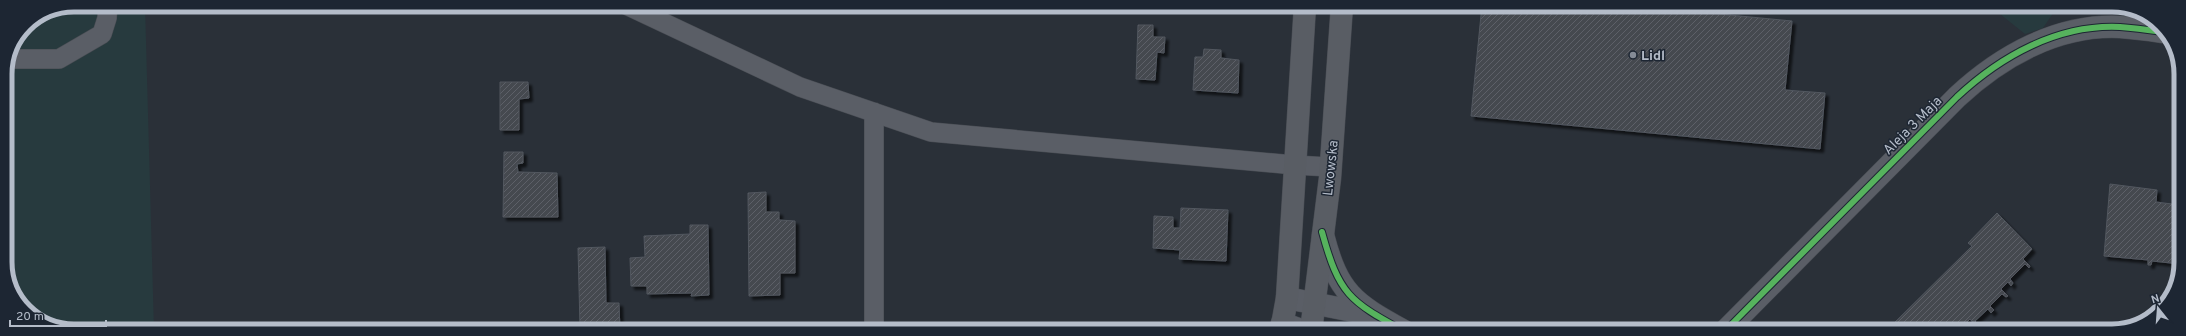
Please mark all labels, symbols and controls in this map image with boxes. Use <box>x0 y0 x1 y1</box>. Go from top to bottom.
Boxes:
place label: Lidl <box>1641 48 1665 65</box>
marker: Lidl <box>1628 50 1638 60</box>
street label: Aleja 3 Maja <box>1880 93 1946 159</box>
street label: Lwowska <box>1320 139 1343 197</box>
north arrow <box>2138 288 2178 328</box>
text: N <box>2150 292 2161 307</box>
scale bar <box>10 302 106 328</box>
text: 20 m <box>16 309 44 325</box>

